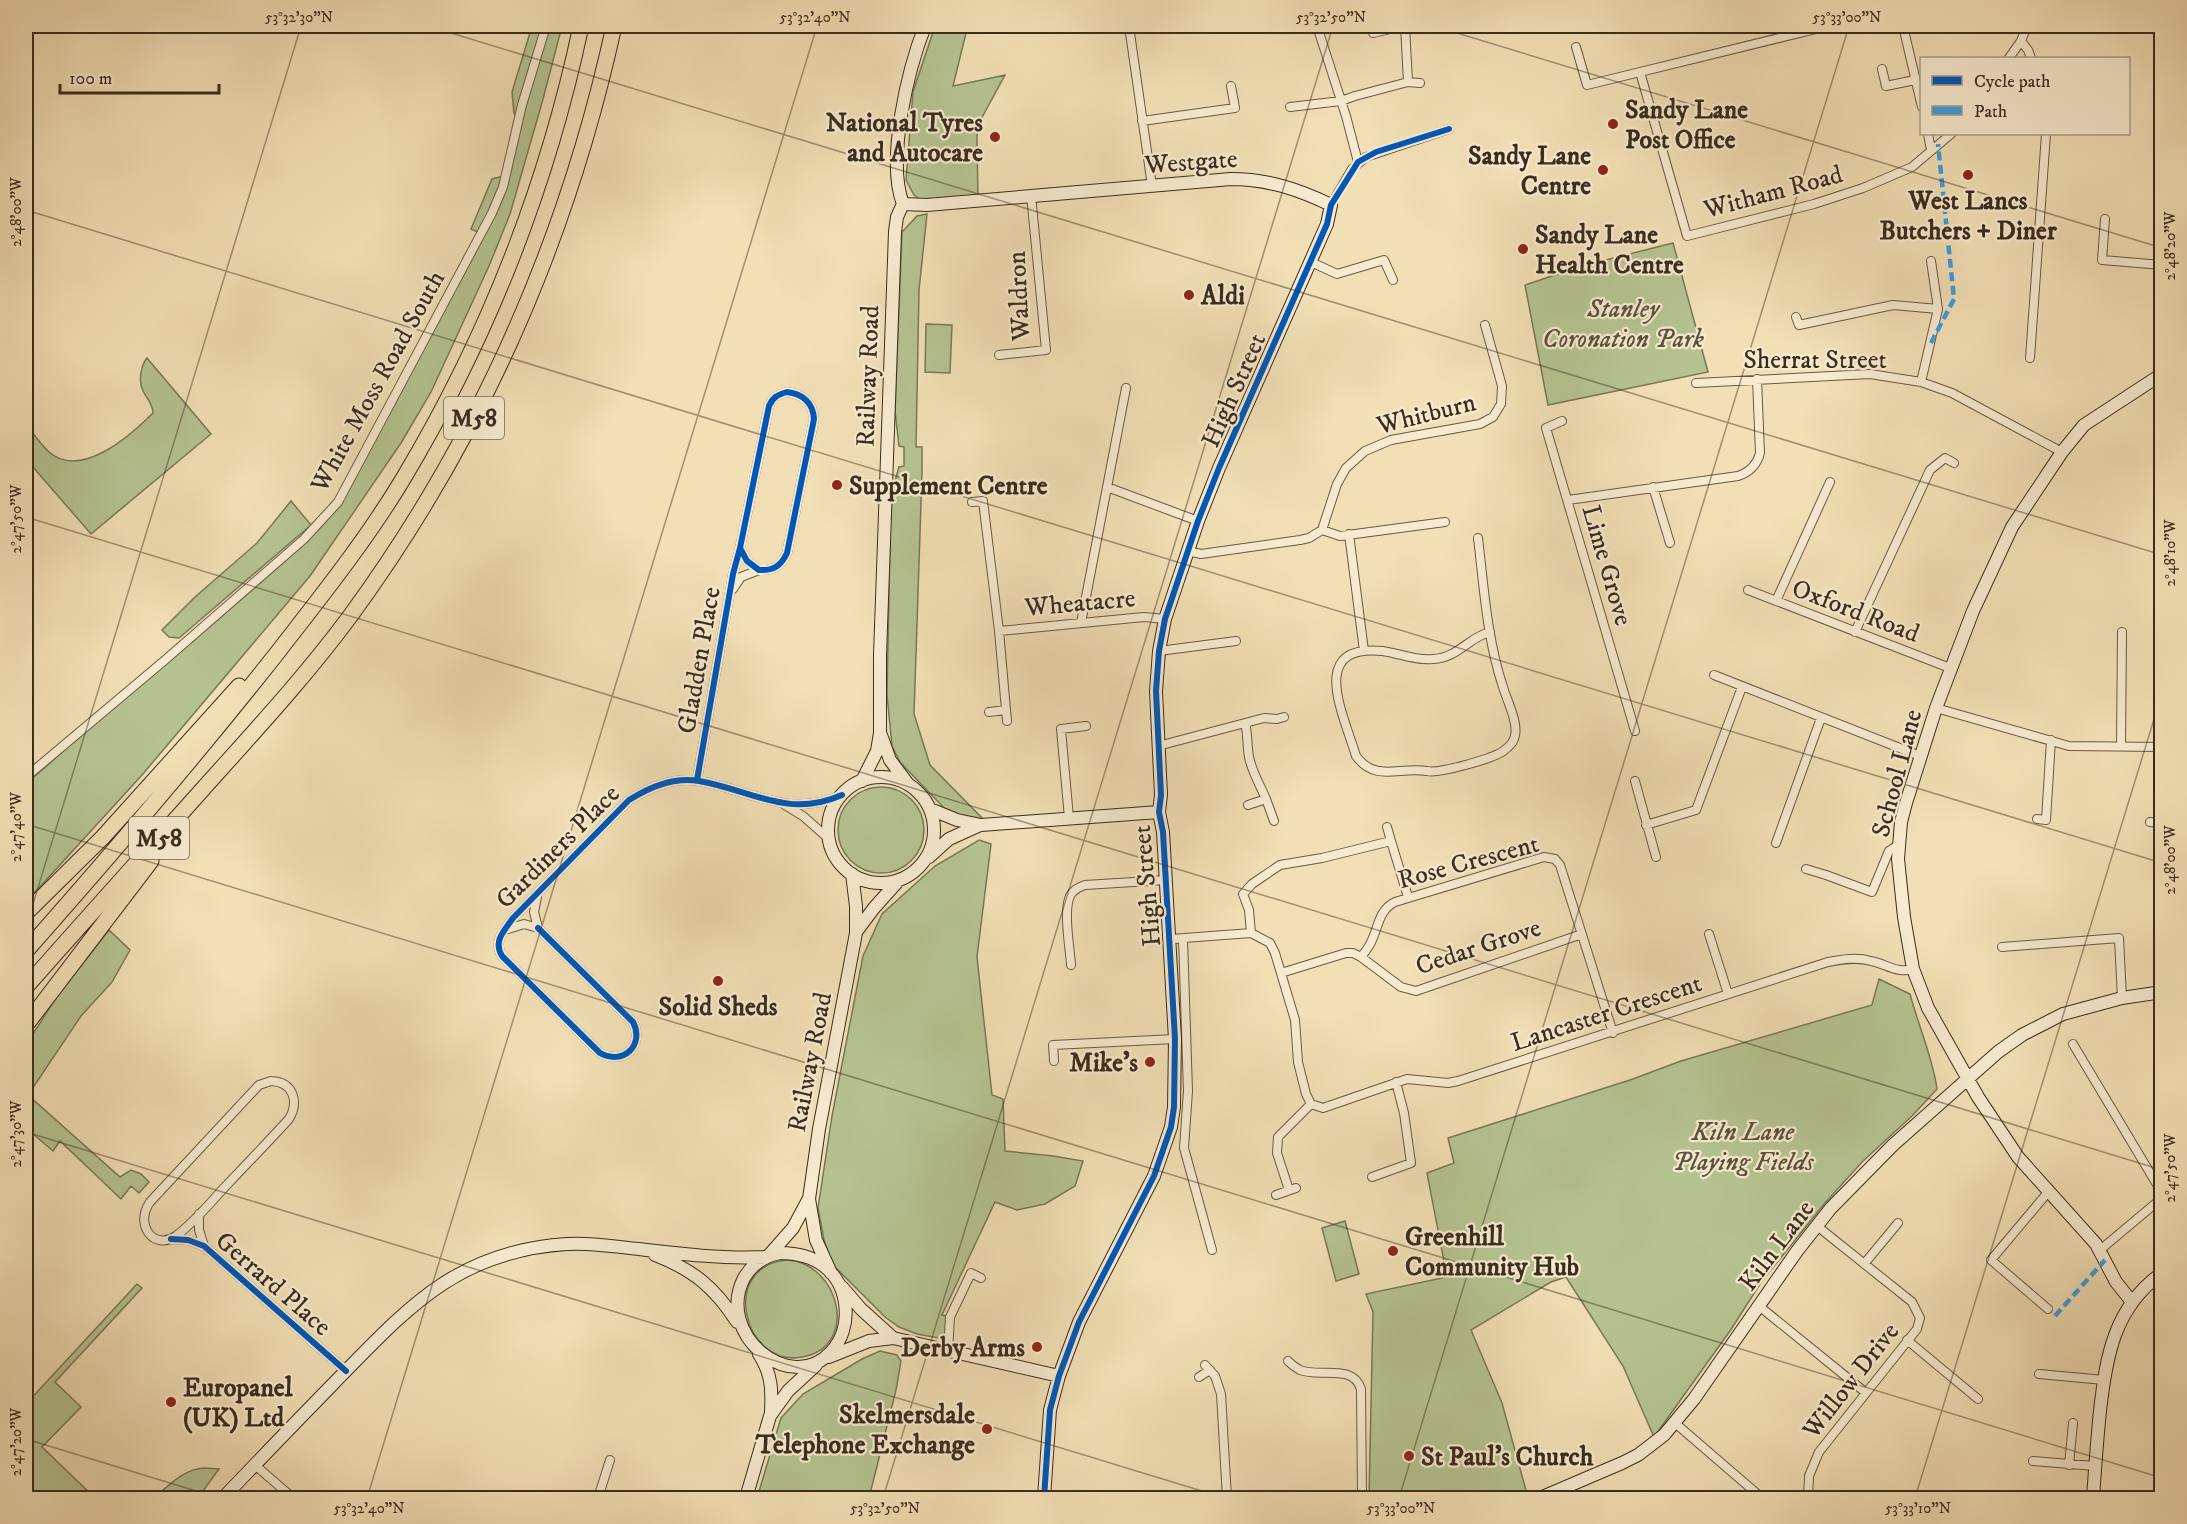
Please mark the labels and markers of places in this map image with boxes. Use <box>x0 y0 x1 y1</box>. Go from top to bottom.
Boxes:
place label: Sandy Lane Post Office <box>1625 94 1748 157</box>
place label: National Tyres and Autocare <box>826 107 983 170</box>
marker: Sandy Lane Post Office <box>1606 117 1620 131</box>
marker: National Tyres and Autocare <box>988 130 1002 144</box>
place label: Sandy Lane Centre <box>1468 140 1591 203</box>
marker: Sandy Lane Centre <box>1596 163 1610 177</box>
marker: West Lancs Butchers + Diner <box>1961 168 1975 182</box>
place label: West Lancs Butchers + Diner <box>1879 185 2057 248</box>
place label: Sandy Lane Health Centre <box>1535 219 1684 282</box>
marker: Sandy Lane Health Centre <box>1516 242 1530 256</box>
place label: Aldi <box>1200 280 1245 313</box>
marker: Aldi <box>1182 288 1196 302</box>
place label: Supplement Centre <box>849 470 1048 503</box>
marker: Supplement Centre <box>830 478 844 492</box>
marker: Solid Sheds <box>711 974 725 988</box>
place label: Solid Sheds <box>659 991 778 1024</box>
place label: Mike's <box>1069 1047 1138 1080</box>
marker: Mike's <box>1143 1055 1157 1069</box>
place label: Greenhill Community Hub <box>1405 1221 1579 1284</box>
marker: Greenhill Community Hub <box>1386 1244 1400 1258</box>
place label: Derby Arms <box>901 1332 1025 1365</box>
marker: Derby Arms <box>1030 1340 1044 1354</box>
place label: Europanel (UK) Ltd <box>183 1372 294 1435</box>
marker: Europanel (UK) Ltd <box>164 1395 178 1409</box>
place label: Skelmersdale Telephone Exchange <box>755 1399 975 1462</box>
marker: Skelmersdale Telephone Exchange <box>980 1422 994 1436</box>
place label: St Paul's Church <box>1421 1441 1594 1474</box>
marker: St Paul's Church <box>1402 1449 1416 1463</box>

